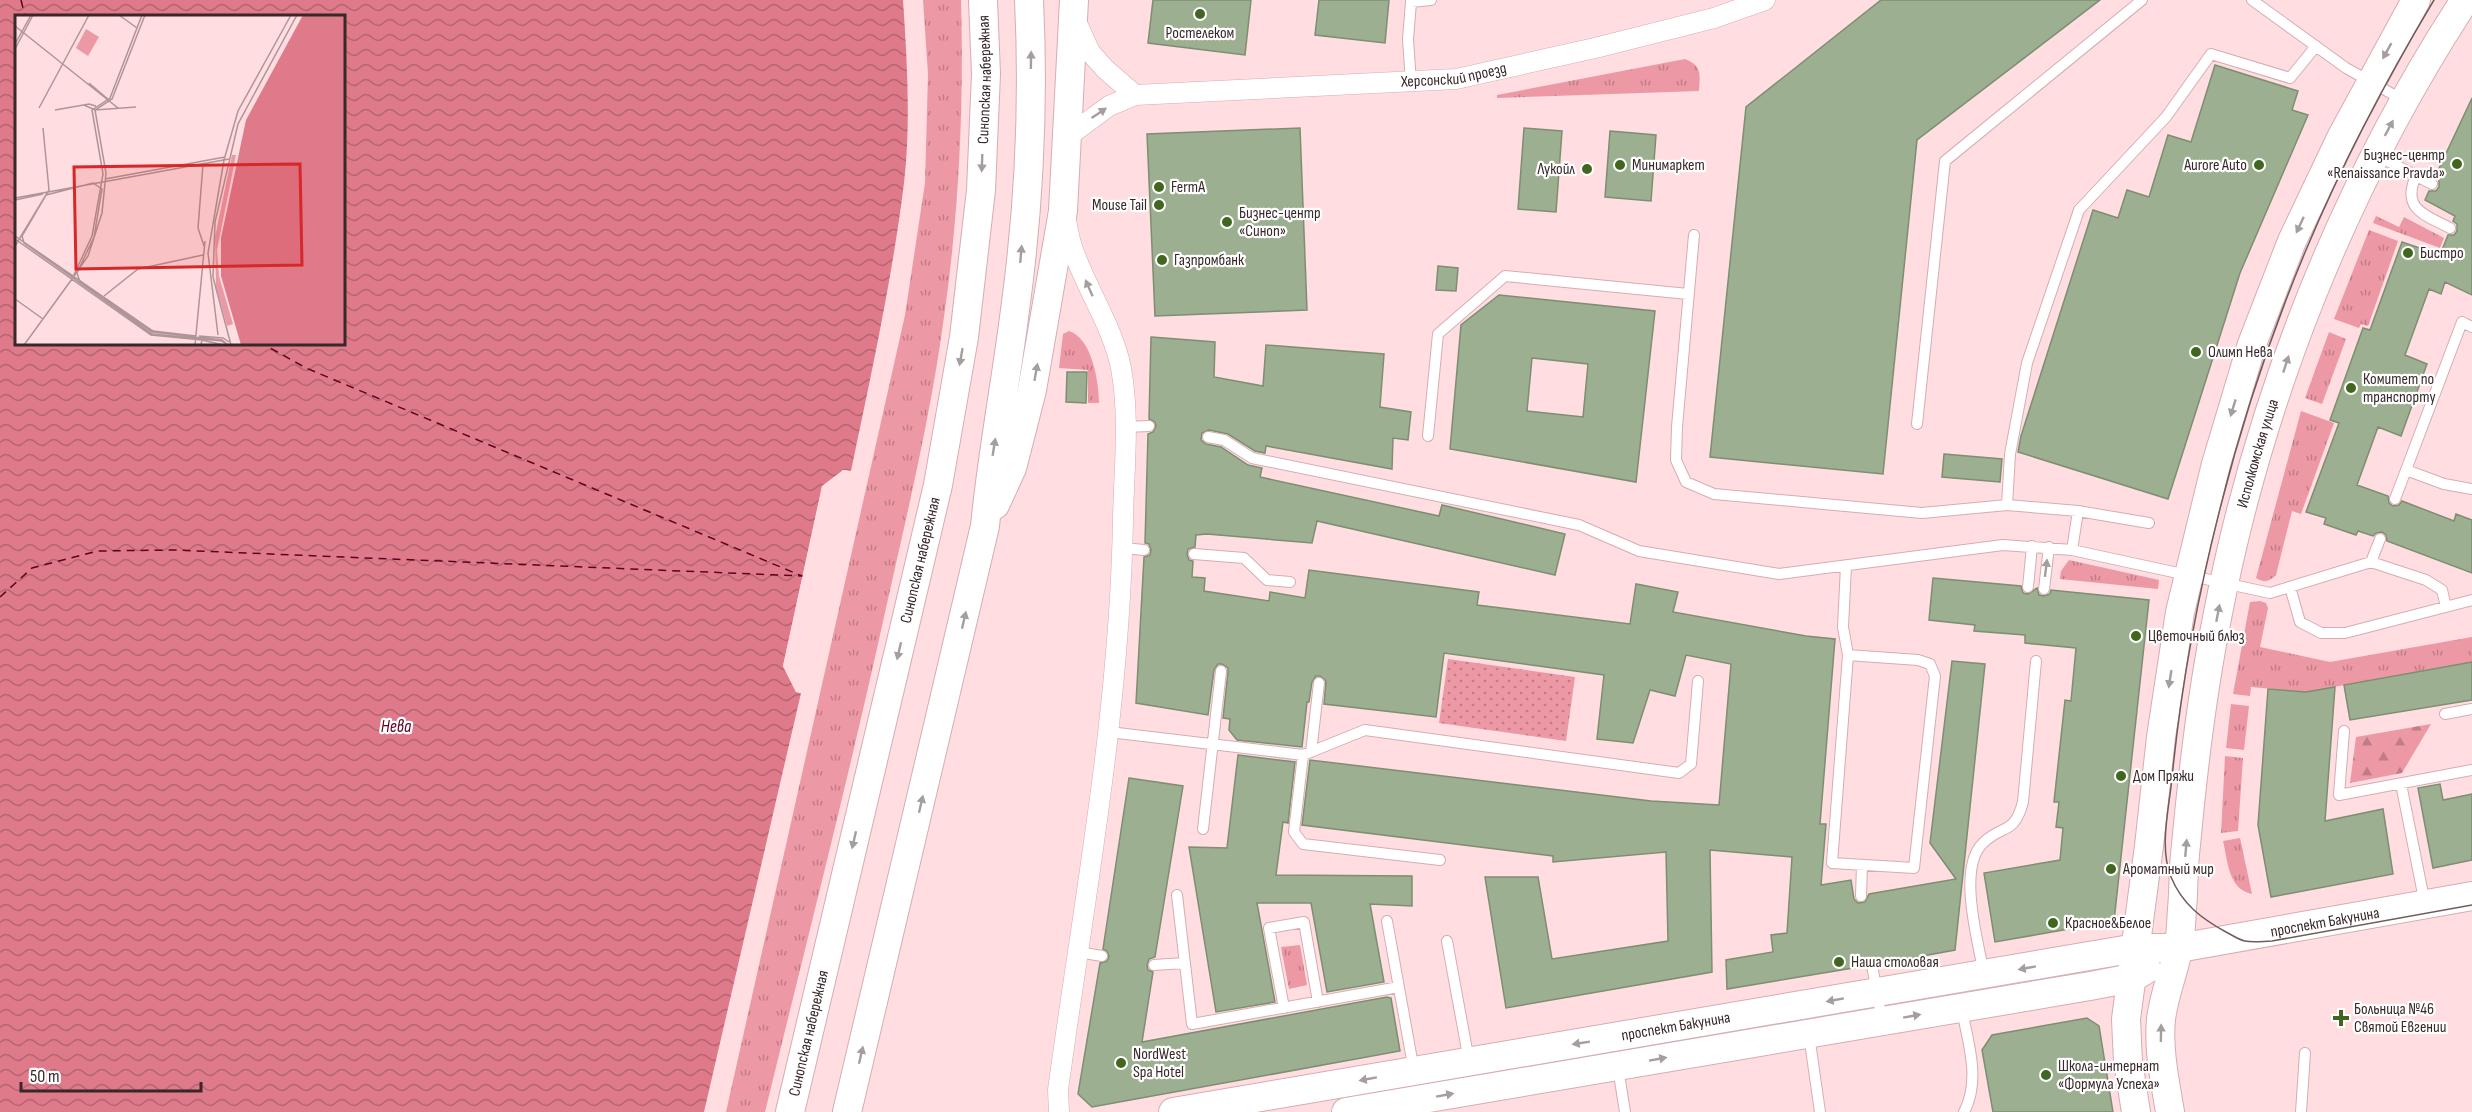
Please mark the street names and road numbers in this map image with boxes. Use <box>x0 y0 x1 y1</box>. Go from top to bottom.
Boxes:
street label: Синопская набережная <box>973 15 996 144</box>
street label: Херсонский проезд <box>1399 59 1508 91</box>
street label: Исполкомская улица <box>2233 397 2283 510</box>
street label: Синопская набережная <box>896 495 944 625</box>
street label: проспект Бакунина <box>2269 903 2381 941</box>
street label: Синопская набережная <box>785 968 833 1098</box>
street label: проспект Бакунина <box>1620 1008 1732 1045</box>

